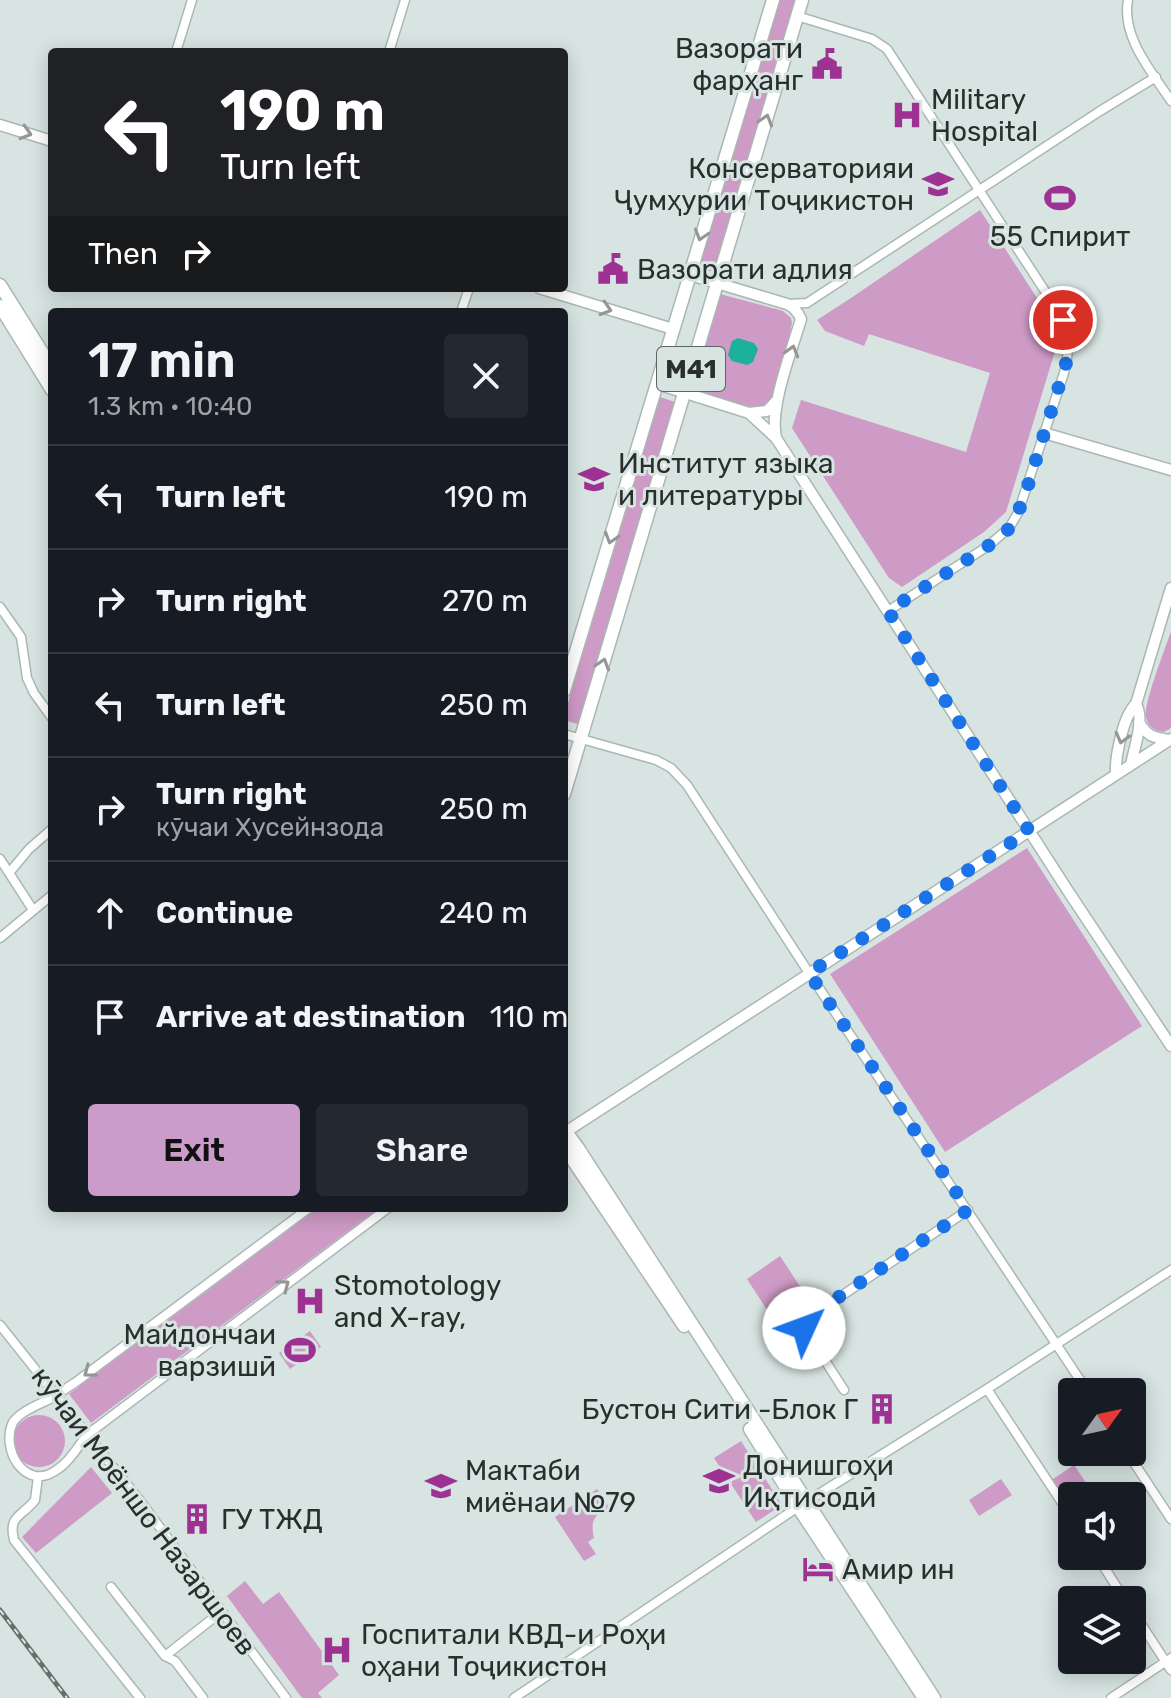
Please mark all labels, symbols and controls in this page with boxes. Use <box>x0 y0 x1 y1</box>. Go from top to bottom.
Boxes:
place label: Вазорати фарҳанг <box>675 32 803 97</box>
public building icon: Вазорати фарҳанг <box>810 47 844 81</box>
text: 190 m <box>220 78 385 144</box>
icon: left <box>88 80 192 184</box>
place label: Military Hospital <box>931 83 1038 148</box>
hospital icon: Military Hospital <box>890 98 924 132</box>
one-way arrow <box>757 113 773 127</box>
one-way arrow <box>19 124 32 140</box>
text: Turn left <box>220 145 361 188</box>
place label: Консерваторияи Ҷумҳурии Тоҷикистон <box>614 152 914 217</box>
school or university icon: Консерваторияи Ҷумҳурии Тоҷикистон <box>921 167 955 201</box>
sports icon: 55 Спирит <box>1043 181 1077 215</box>
place label: 55 Спирит <box>990 220 1130 253</box>
one-way arrow <box>694 228 710 242</box>
icon: right <box>174 232 218 276</box>
text: Then <box>88 236 158 272</box>
public building icon: Вазорати адлия <box>596 252 630 286</box>
place label: Вазорати адлия <box>637 253 853 286</box>
pin <box>1029 286 1097 354</box>
icon: arrive <box>1041 298 1085 342</box>
one-way arrow <box>599 300 612 316</box>
text: 17 min <box>88 332 236 389</box>
button: close <box>444 334 528 418</box>
one-way arrow <box>783 345 799 358</box>
road number: M41 <box>657 347 725 391</box>
text: 1.3 km · 10:40 <box>88 391 252 422</box>
place label: Институт языка и литературы <box>618 447 833 512</box>
school or university icon: Институт языка и литературы <box>577 462 611 496</box>
icon: left <box>88 475 132 519</box>
text: Turn left <box>156 479 286 515</box>
text: 190 m <box>444 479 528 515</box>
one-way arrow <box>604 531 620 545</box>
icon: right <box>88 579 132 623</box>
text: Turn right <box>156 583 307 619</box>
text: 270 m <box>442 583 528 619</box>
one-way arrow <box>594 657 610 671</box>
icon: left <box>88 683 132 727</box>
text: Turn left <box>156 687 286 723</box>
text: 250 m <box>440 687 528 723</box>
one-way arrow <box>1114 730 1131 744</box>
text: Turn right <box>156 776 307 812</box>
icon: right <box>88 787 132 831</box>
text: 250 m <box>440 791 528 827</box>
text: кӯчаи Хусейнзода <box>156 812 384 843</box>
icon: ahead <box>88 891 132 935</box>
text: Continue <box>156 895 293 931</box>
text: 240 m <box>439 895 528 931</box>
icon: arrive <box>88 995 132 1039</box>
text: Arrive at destination <box>156 999 466 1035</box>
text: 110 m <box>490 999 568 1035</box>
button: Exit <box>88 1104 300 1196</box>
button: Share <box>316 1104 528 1196</box>
place label: Stomotology and X-ray, <box>334 1269 501 1334</box>
one-way arrow <box>275 1280 289 1295</box>
hospital icon: Stomotology and X-ray, <box>293 1284 327 1318</box>
position arrow <box>762 1286 846 1370</box>
place label: Майдончаи варзишӣ <box>123 1318 276 1383</box>
sports icon: Майдончаи варзишӣ <box>283 1333 317 1367</box>
street label: кӯчаи Моёншо Назаршоев <box>25 1360 263 1662</box>
one-way arrow <box>84 1362 98 1376</box>
north arrow <box>1058 1378 1146 1466</box>
map controls <box>1058 1378 1146 1674</box>
building icon: Бустон Сити -Блок Г <box>865 1392 899 1426</box>
place label: Бустон Сити -Блок Г <box>581 1393 858 1426</box>
place label: Донишгоҳи Иқтисодӣ <box>743 1449 894 1514</box>
place label: Мактаби миёнаи №79 <box>465 1454 636 1519</box>
school or university icon: Донишгоҳи Иқтисодӣ <box>702 1464 736 1498</box>
school or university icon: Мактаби миёнаи №79 <box>424 1469 458 1503</box>
button: sound <box>1058 1482 1146 1570</box>
building icon: ГУ ТЖД <box>180 1502 214 1536</box>
place label: ГУ ТЖД <box>221 1503 323 1536</box>
hotel icon: Амир ин <box>801 1552 835 1586</box>
place label: Амир ин <box>842 1553 955 1586</box>
button: layers <box>1058 1586 1146 1674</box>
place label: Госпитали КВД-и Роҳи оҳани Тоҷикистон <box>361 1618 666 1683</box>
hospital icon: Госпитали КВД-и Роҳи оҳани Тоҷикистон <box>320 1633 354 1667</box>

